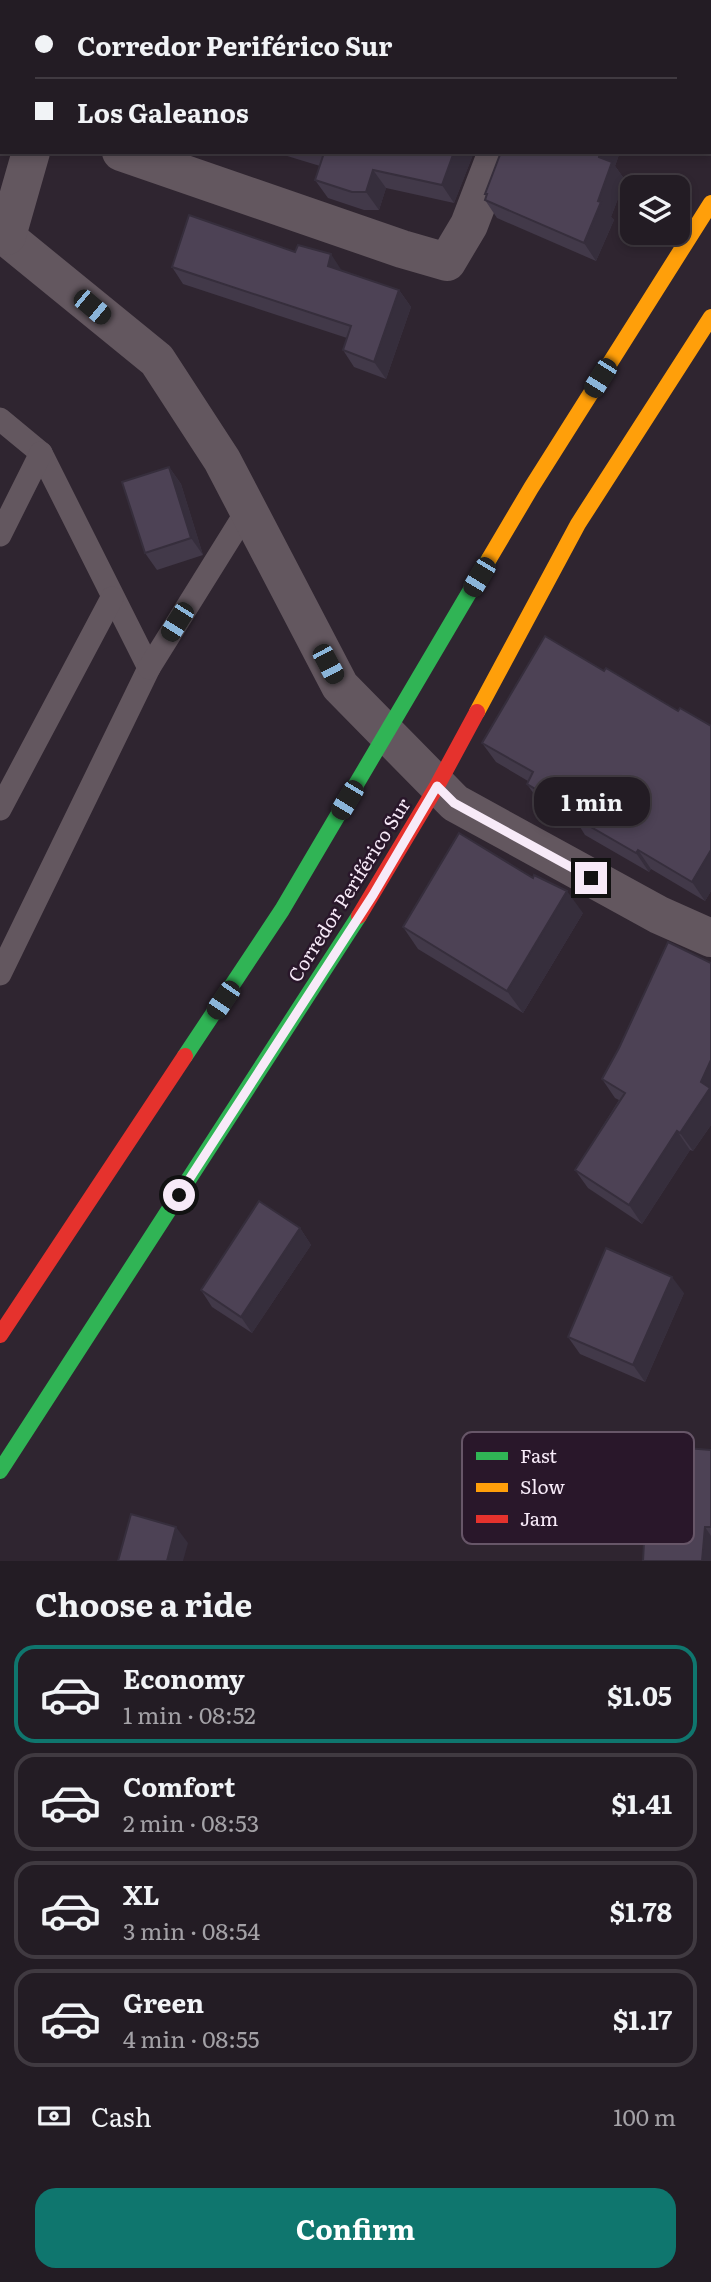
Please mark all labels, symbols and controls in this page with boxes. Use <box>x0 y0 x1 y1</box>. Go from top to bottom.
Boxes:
text: Corredor Periférico Sur <box>77 25 392 64</box>
text: Los Galeanos <box>77 92 249 131</box>
map controls <box>620 175 690 245</box>
button: layers <box>620 175 690 245</box>
car <box>70 285 115 329</box>
car <box>580 355 621 401</box>
car <box>460 554 499 600</box>
car <box>157 599 198 645</box>
car <box>309 641 348 687</box>
callout: 1 min <box>533 776 649 826</box>
car <box>328 777 367 823</box>
text: 1 min <box>561 784 623 818</box>
street label: Corredor Periférico Sur <box>280 792 416 987</box>
route end <box>575 862 607 894</box>
car <box>203 977 244 1023</box>
route start <box>163 1179 195 1211</box>
legend <box>462 1432 694 1544</box>
text: Fast <box>520 1441 557 1469</box>
text: Slow <box>520 1472 565 1500</box>
text: Jam <box>520 1504 558 1532</box>
text: Choose a ride <box>35 1579 252 1627</box>
text: Economy <box>123 1658 245 1697</box>
icon: car <box>39 1663 102 1726</box>
text: $1.05 <box>607 1675 672 1714</box>
text: 1 min · 08:52 <box>123 1697 256 1731</box>
text: Comfort <box>123 1766 235 1805</box>
icon: car <box>39 1771 102 1834</box>
text: $1.41 <box>612 1783 672 1822</box>
text: 2 min · 08:53 <box>123 1805 259 1839</box>
text: XL <box>123 1874 160 1913</box>
icon: car <box>39 1879 102 1942</box>
text: $1.78 <box>610 1891 672 1930</box>
text: 3 min · 08:54 <box>123 1913 260 1947</box>
text: Green <box>123 1982 204 2021</box>
icon: car <box>39 1987 102 2050</box>
text: $1.17 <box>613 1999 672 2038</box>
text: 4 min · 08:55 <box>123 2021 259 2055</box>
text: Cash <box>91 2096 152 2135</box>
icon: cash <box>35 2097 73 2135</box>
text: 100 m <box>613 2099 676 2133</box>
button: Confirm <box>35 2188 676 2268</box>

